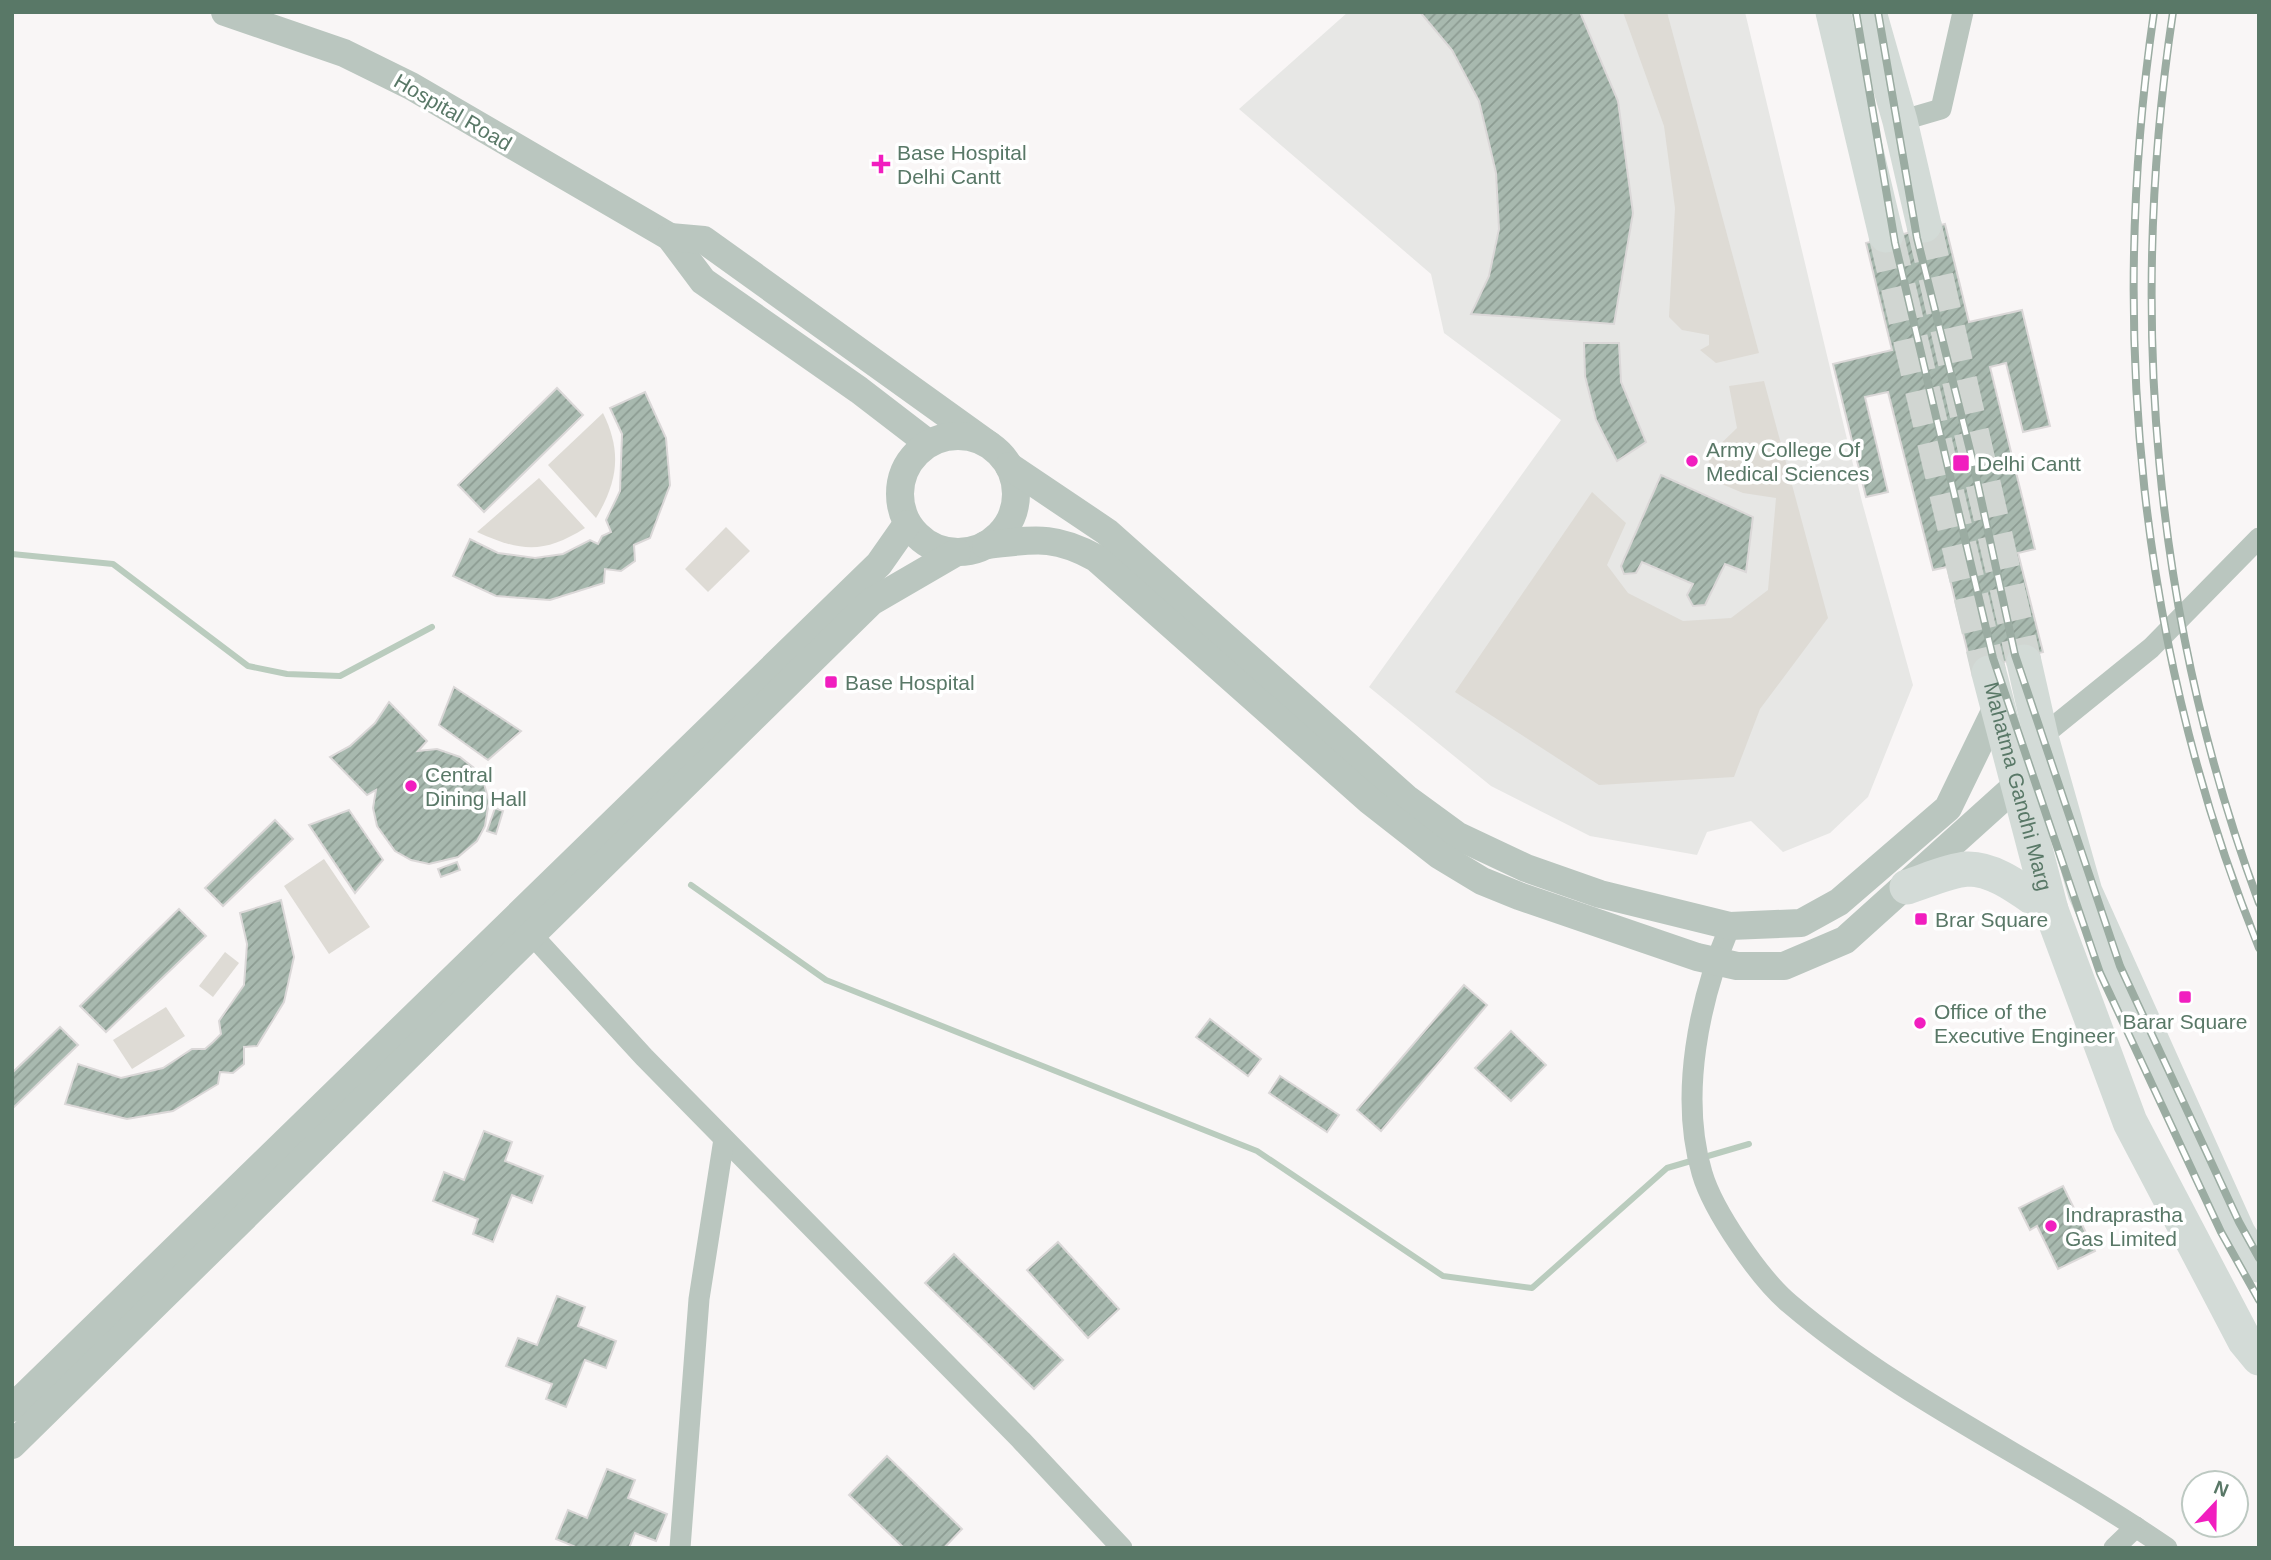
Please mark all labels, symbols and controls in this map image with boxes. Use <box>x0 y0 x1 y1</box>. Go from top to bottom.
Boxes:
street label: Hospital Road <box>390 69 516 155</box>
place label: Base Hospital Delhi Cantt <box>897 141 1027 188</box>
marker: Base Hospital Delhi Cantt <box>871 154 891 174</box>
place label: Army College Of Medical Sciences <box>1706 438 1869 485</box>
place label: Delhi Cantt <box>1977 452 2081 475</box>
marker: Army College Of Medical Sciences <box>1684 453 1700 469</box>
marker: Delhi Cantt <box>1951 453 1971 473</box>
place label: Base Hospital <box>845 671 975 694</box>
marker: Base Hospital <box>823 674 839 690</box>
street label: Mahatma Gandhi Marg <box>1980 679 2057 893</box>
place label: Central Dining Hall <box>425 763 527 810</box>
marker: Central Dining Hall <box>403 778 419 794</box>
place label: Brar Square <box>1935 908 2048 931</box>
marker: Brar Square <box>1913 911 1929 927</box>
marker: Barar Square <box>2177 989 2193 1005</box>
place label: Office of the Executive Engineer <box>1934 1000 2115 1047</box>
place label: Barar Square <box>2123 1010 2247 1033</box>
marker: Office of the Executive Engineer <box>1912 1015 1928 1031</box>
place label: Indraprastha Gas Limited <box>2065 1203 2183 1250</box>
marker: Indraprastha Gas Limited <box>2043 1218 2059 1234</box>
north arrow <box>2180 1469 2250 1539</box>
text: N <box>2211 1476 2231 1501</box>

